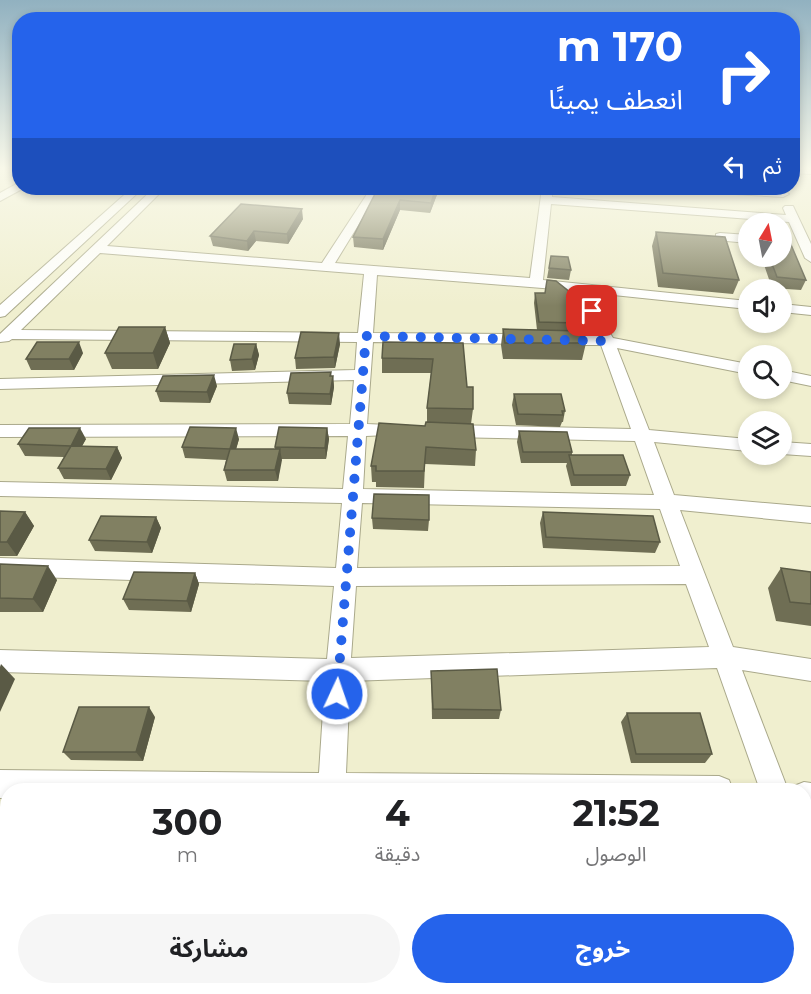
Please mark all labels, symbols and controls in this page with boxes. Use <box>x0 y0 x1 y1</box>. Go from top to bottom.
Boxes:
text: 170 m <box>557 20 683 72</box>
icon: right <box>704 36 782 114</box>
text: انعطف يمينًا <box>548 83 683 116</box>
icon: left <box>718 150 751 183</box>
text: ثم <box>763 153 782 180</box>
north arrow <box>738 213 792 267</box>
map controls <box>738 213 792 465</box>
button: sound <box>738 279 792 333</box>
pin <box>566 285 617 336</box>
icon: arrive <box>575 294 608 327</box>
button: search <box>738 345 792 399</box>
button: layers <box>738 411 792 465</box>
position arrow <box>305 662 369 726</box>
text: 4 <box>385 791 410 835</box>
text: 21:52 <box>573 791 660 835</box>
text: 300 <box>152 800 222 844</box>
text: دقيقة <box>375 842 420 866</box>
text: الوصول <box>586 842 647 866</box>
text: m <box>177 843 198 867</box>
button: مشاركة <box>18 914 400 983</box>
button: خروج <box>412 914 794 983</box>

